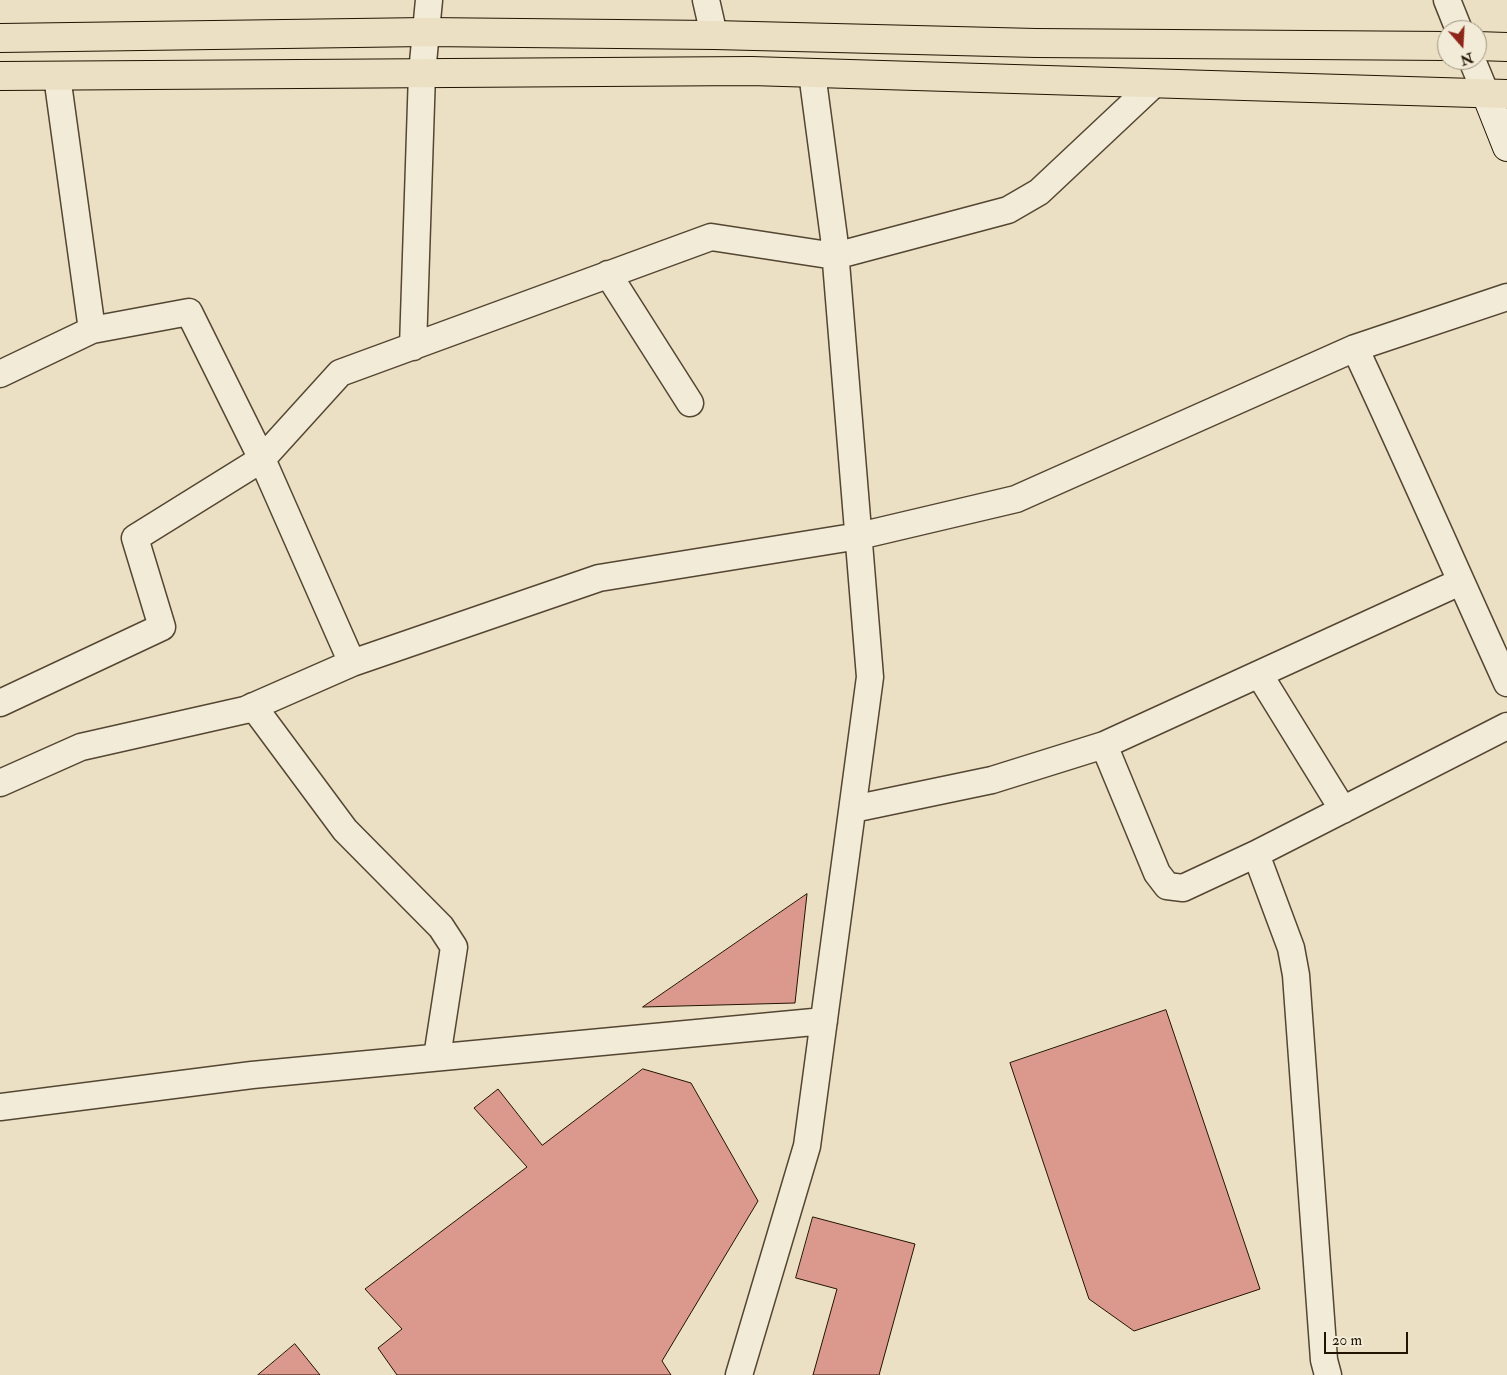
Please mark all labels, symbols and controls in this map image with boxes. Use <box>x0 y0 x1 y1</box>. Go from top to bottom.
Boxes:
north arrow <box>1437 20 1487 70</box>
text: N <box>1458 49 1475 69</box>
scale bar <box>1327 1322 1411 1354</box>
text: 20 m <box>1332 1331 1362 1350</box>

